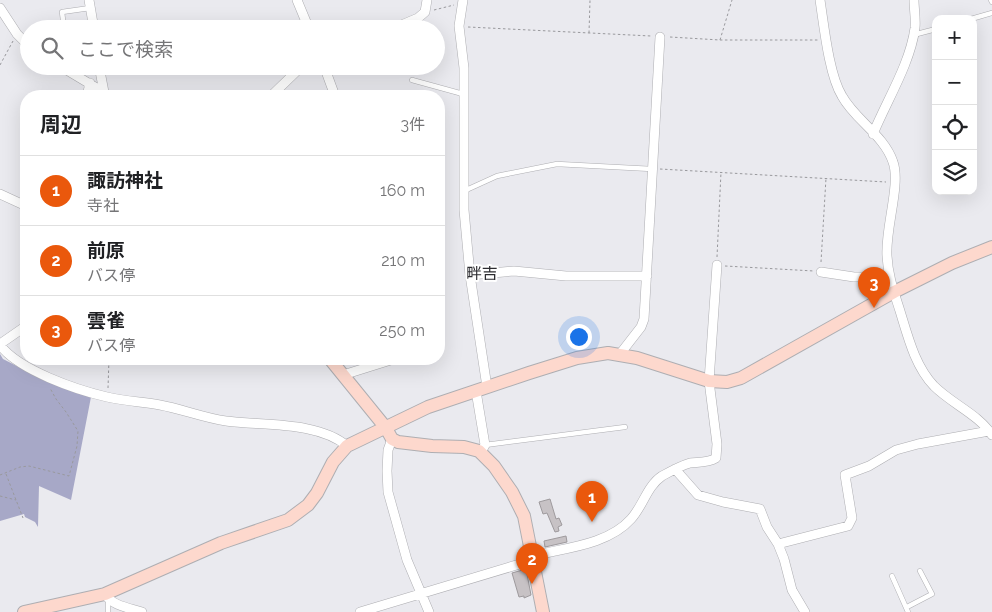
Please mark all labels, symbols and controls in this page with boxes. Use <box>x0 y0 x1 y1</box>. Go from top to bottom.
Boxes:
map controls <box>932 15 977 195</box>
button: + <box>932 15 977 60</box>
search box <box>20 20 445 75</box>
icon: search <box>38 34 66 62</box>
text: ここで検索 <box>78 38 173 60</box>
button: − <box>932 60 977 105</box>
button: locate <box>932 105 977 150</box>
text: 周辺 <box>40 112 82 137</box>
text: 3件 <box>400 115 425 134</box>
button: layers <box>932 150 977 195</box>
text: 諏訪神社 <box>87 169 163 191</box>
text: 1 <box>52 181 60 200</box>
text: 160 m <box>380 181 425 200</box>
text: 寺社 <box>87 196 119 215</box>
text: 前原 <box>87 239 125 261</box>
text: 2 <box>51 251 61 270</box>
text: 210 m <box>381 251 425 270</box>
district label: 畔吉 <box>466 264 498 283</box>
text: バス停 <box>87 266 135 285</box>
pin: 3 <box>858 267 890 308</box>
text: 雲雀 <box>87 309 125 331</box>
text: 3 <box>52 321 60 340</box>
text: 250 m <box>379 321 425 340</box>
your location <box>566 324 592 350</box>
text: バス停 <box>87 336 135 355</box>
pin: 1 <box>576 481 608 522</box>
pin: 2 <box>516 543 548 584</box>

